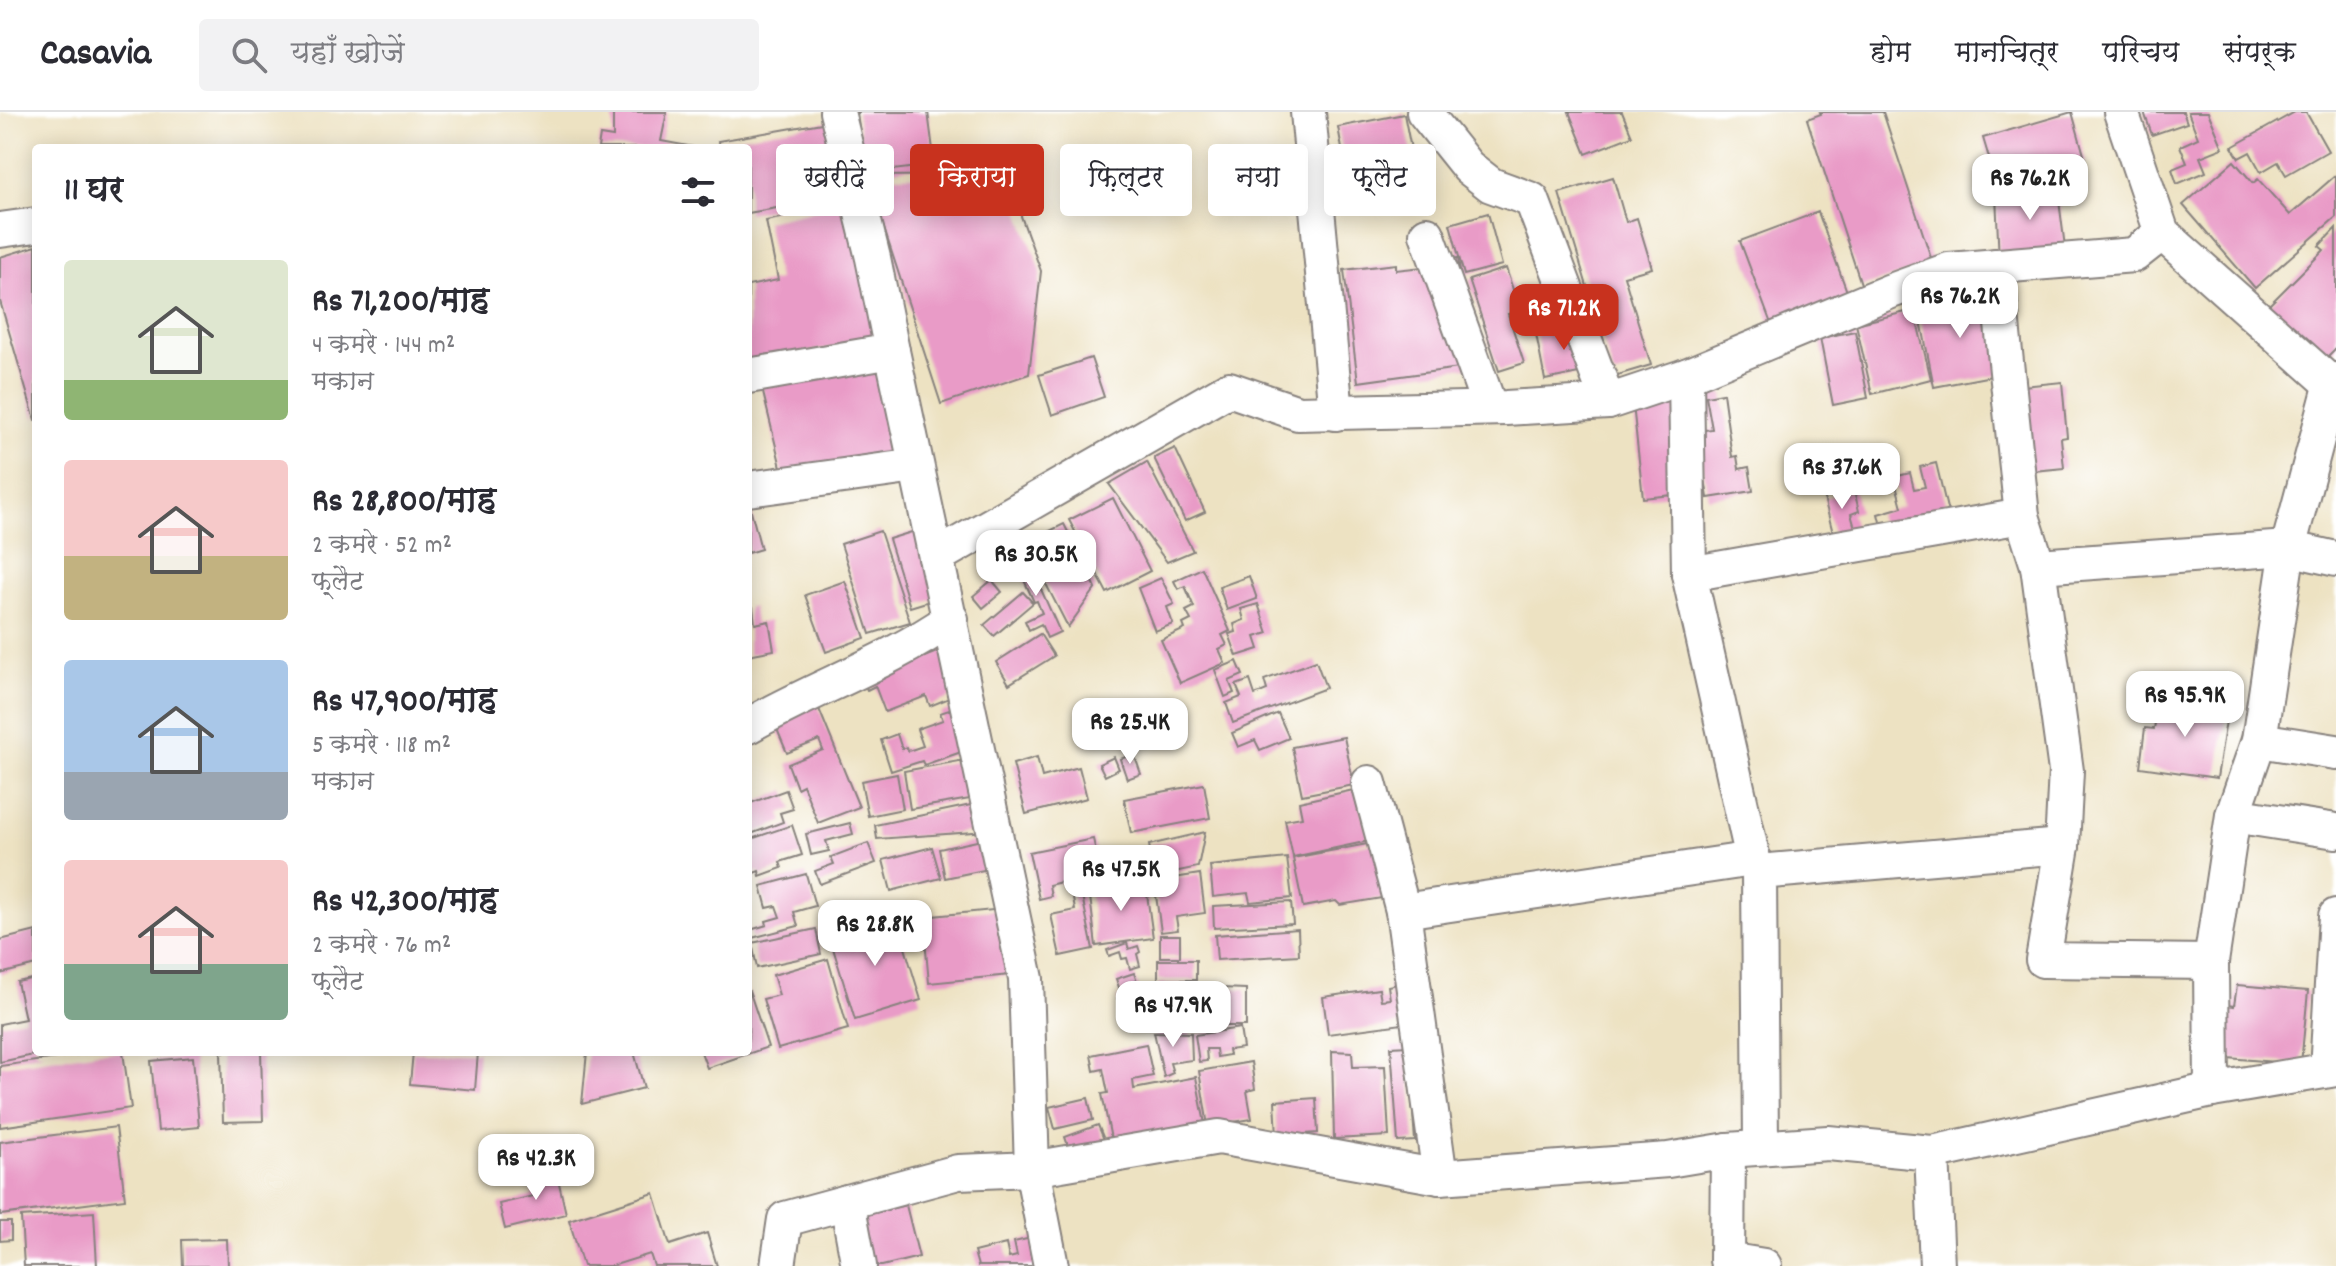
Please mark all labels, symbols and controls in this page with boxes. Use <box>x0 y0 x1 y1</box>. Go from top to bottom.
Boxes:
search box <box>199 19 759 91</box>
text: Casavia <box>40 28 151 83</box>
icon: search <box>227 33 271 77</box>
text: यहाँ खोजें <box>291 34 405 77</box>
text: होम <box>1870 35 1911 75</box>
text: मानचित्र <box>1955 35 2058 75</box>
text: परिचय <box>2102 35 2179 75</box>
text: संपर्क <box>2223 35 2296 75</box>
chip: खरीदें <box>776 144 894 216</box>
chip: किराया <box>910 144 1044 216</box>
chip: फ़िल्टर <box>1060 144 1192 216</box>
chip: नया <box>1208 144 1308 216</box>
chip: फ़्लैट <box>1324 144 1436 216</box>
pin: Rs 76.2K <box>1947 154 2113 222</box>
text: Rs 76.2K <box>1990 161 2070 198</box>
text: 11 घर <box>64 168 123 217</box>
icon: filters <box>676 170 720 214</box>
pin: Rs 76.2K <box>1877 272 2043 340</box>
text: Rs 71,200/माह <box>312 279 489 328</box>
text: Rs 76.2K <box>1920 279 2000 316</box>
pin: Rs 71.2K <box>1481 284 1647 352</box>
text: Rs 71.2K <box>1528 291 1600 328</box>
icon: home <box>128 292 224 388</box>
text: 4 कमरे · 144 m² <box>312 328 455 365</box>
text: मकान <box>312 365 374 402</box>
pin: Rs 37.6K <box>1759 443 1925 511</box>
text: Rs 37.6K <box>1802 450 1882 487</box>
text: Rs 28,800/माह <box>312 479 496 528</box>
icon: home <box>128 492 224 588</box>
text: 2 कमरे · 52 m² <box>312 528 452 565</box>
pin: Rs 30.5K <box>953 530 1119 598</box>
text: Rs 30.5K <box>994 537 1078 574</box>
text: फ़्लैट <box>312 565 364 602</box>
pin: Rs 95.9K <box>2102 671 2268 739</box>
text: Rs 95.9K <box>2144 678 2226 715</box>
text: Rs 47,900/माह <box>312 679 497 728</box>
icon: home <box>128 692 224 788</box>
pin: Rs 25.4K <box>1047 698 1213 766</box>
text: Rs 25.4K <box>1090 705 1170 742</box>
text: 5 कमरे · 118 m² <box>312 728 451 765</box>
text: मकान <box>312 765 374 802</box>
pin: Rs 47.5K <box>1038 845 1204 913</box>
text: Rs 47.5K <box>1082 852 1160 889</box>
text: Rs 42,300/माह <box>312 879 498 928</box>
icon: home <box>128 892 224 988</box>
pin: Rs 28.8K <box>792 900 958 968</box>
text: Rs 28.8K <box>836 907 914 944</box>
text: 2 कमरे · 76 m² <box>312 928 451 965</box>
text: फ़्लैट <box>312 965 364 1002</box>
pin: Rs 47.9K <box>1090 981 1256 1049</box>
text: Rs 47.9K <box>1134 988 1212 1025</box>
pin: Rs 42.3K <box>453 1134 619 1202</box>
text: Rs 42.3K <box>496 1141 576 1178</box>

